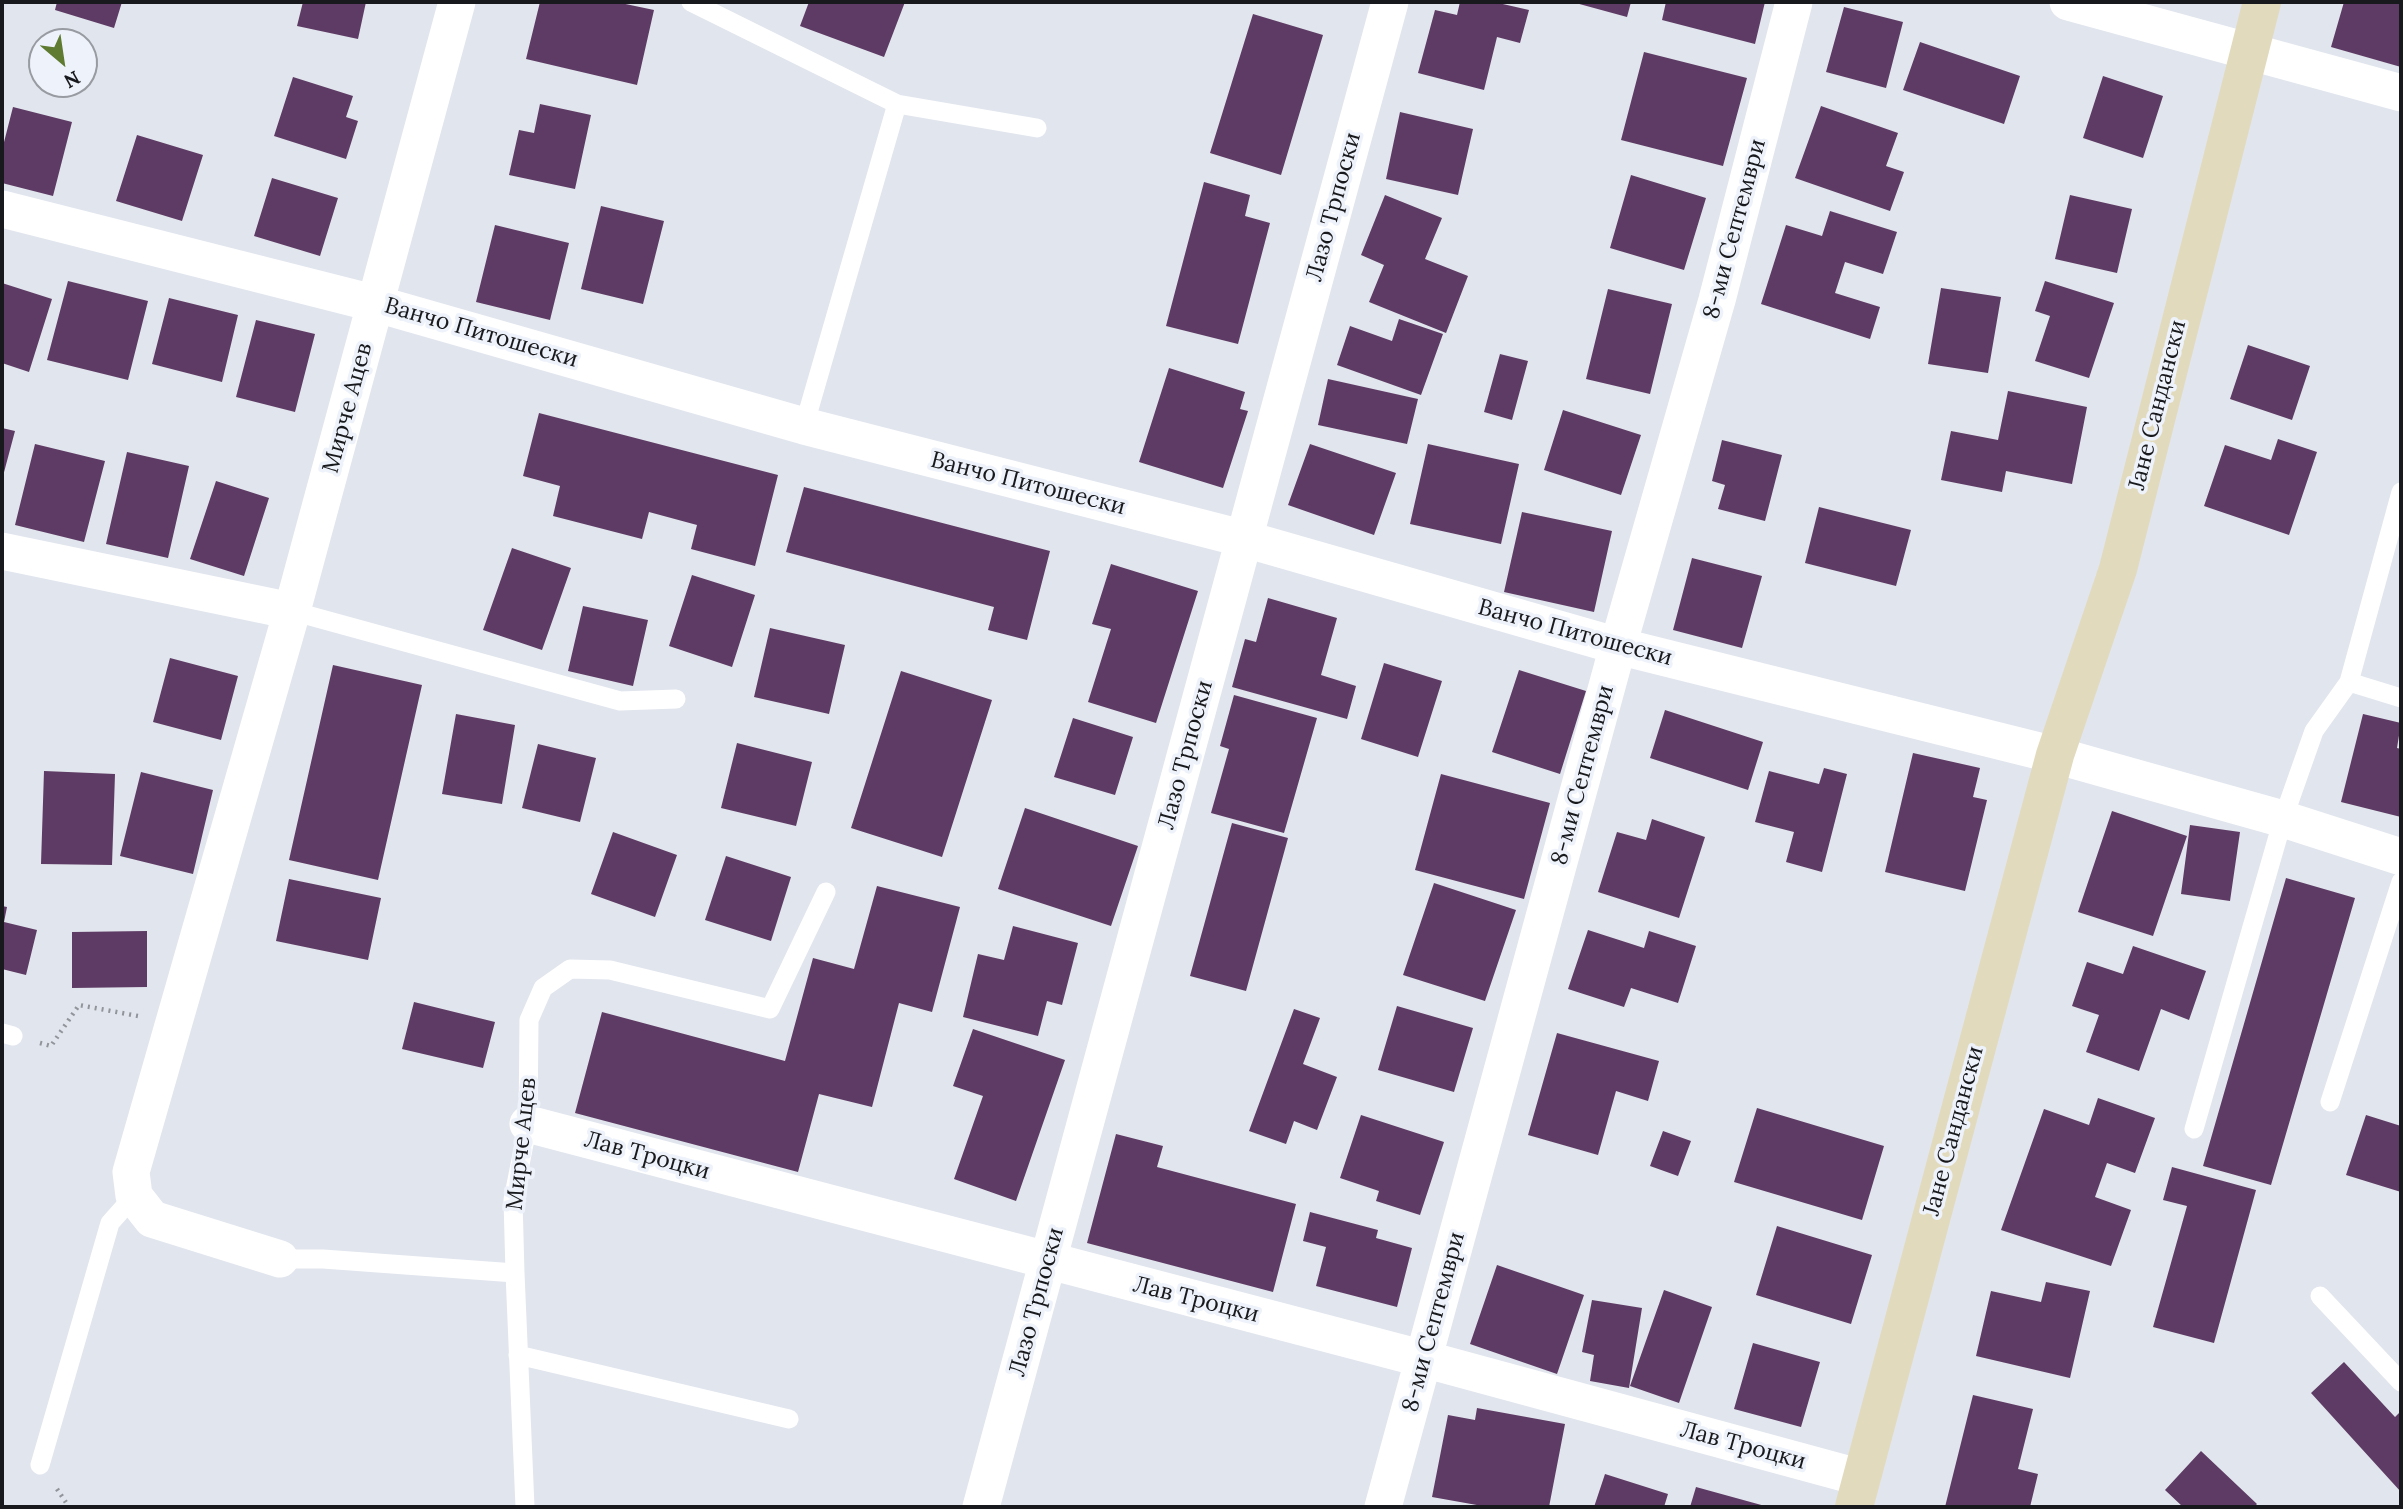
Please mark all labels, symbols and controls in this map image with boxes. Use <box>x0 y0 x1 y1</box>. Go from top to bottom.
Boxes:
north arrow <box>28 28 98 98</box>
text: N <box>60 66 84 94</box>
street label: Лазо Трпоски <box>1301 130 1367 284</box>
street label: 8-ми Септември <box>1698 136 1772 322</box>
street label: Ванчо Питошески <box>381 292 581 374</box>
street label: Јане Сандански <box>2124 317 2192 493</box>
street label: Мирче Ацев <box>317 340 379 476</box>
street label: Ванчо Питошески <box>928 446 1128 522</box>
street label: Ванчо Питошески <box>1475 594 1675 672</box>
street label: Лазо Трпоски <box>1153 678 1219 832</box>
street label: 8-ми Септември <box>1546 682 1620 868</box>
street label: Јане Сандански <box>1918 1043 1990 1219</box>
street label: Мирче Ацев <box>501 1076 543 1212</box>
street label: Лав Троцки <box>581 1126 713 1186</box>
street label: Лазо Трпоски <box>1004 1225 1070 1379</box>
street label: 8-ми Септември <box>1397 1229 1471 1415</box>
street label: Лав Троцки <box>1130 1271 1262 1329</box>
street label: Лав Троцки <box>1677 1416 1809 1476</box>

